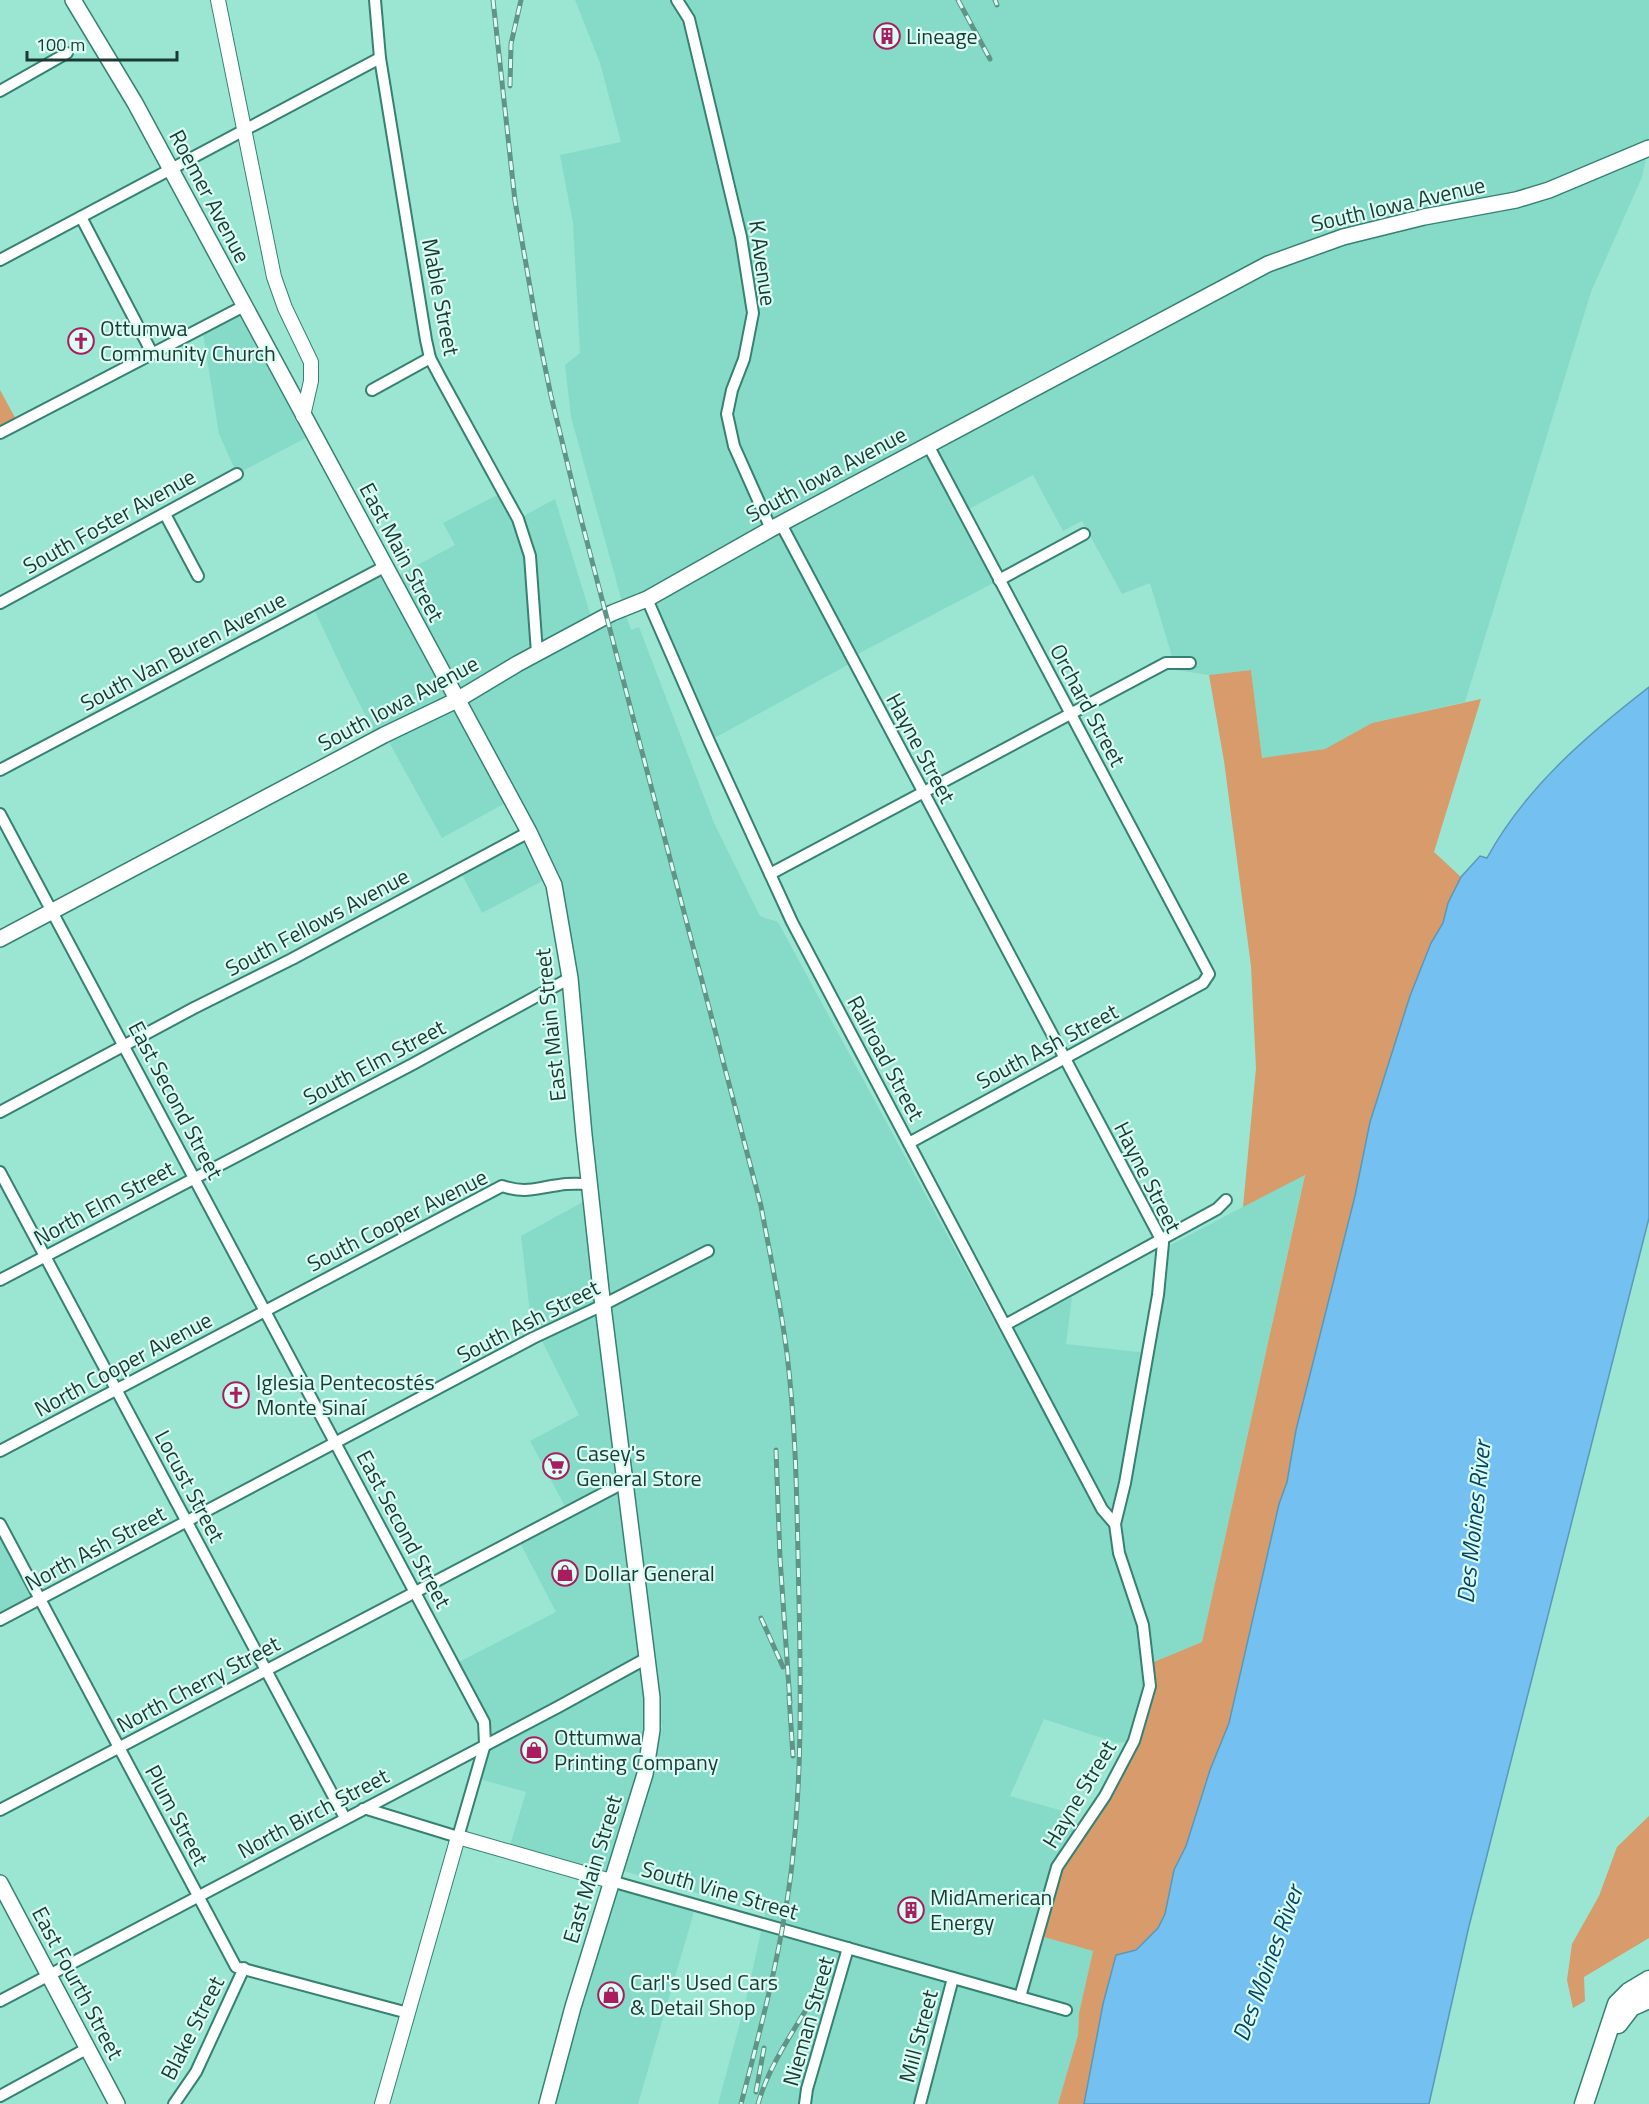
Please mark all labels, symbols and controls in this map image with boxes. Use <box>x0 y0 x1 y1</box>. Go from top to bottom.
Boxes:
place label: Lineage <box>906 19 978 53</box>
building icon: Lineage <box>872 21 902 51</box>
scale bar <box>27 24 177 62</box>
text: 100 m <box>36 31 85 58</box>
street label: Roemer Avenue <box>161 123 259 269</box>
street label: South Iowa Avenue <box>1308 167 1488 241</box>
street label: K Avenue <box>740 218 786 308</box>
street label: Mable Street <box>413 235 469 359</box>
place label: Ottumwa Community Church <box>100 311 276 370</box>
church icon: Ottumwa Community Church <box>66 326 96 356</box>
street label: South Iowa Avenue <box>740 417 912 531</box>
street label: South Foster Avenue <box>16 459 202 583</box>
street label: East Main Street <box>351 476 453 628</box>
street label: South Van Buren Avenue <box>74 582 292 720</box>
street label: Orchard Street <box>1041 637 1135 773</box>
street label: South Iowa Avenue <box>312 646 484 760</box>
street label: Hayne Street <box>878 687 965 810</box>
street label: South Fellows Avenue <box>219 859 415 985</box>
street label: East Main Street <box>525 947 575 1103</box>
street label: Railroad Street <box>839 989 933 1127</box>
street label: South Ash Street <box>970 994 1124 1098</box>
street label: South Elm Street <box>297 1010 451 1114</box>
street label: East Second Street <box>120 1015 232 1186</box>
street label: Hayne Street <box>1105 1115 1191 1239</box>
street label: North Elm Street <box>27 1151 181 1255</box>
street label: South Cooper Avenue <box>301 1160 493 1280</box>
street label: South Ash Street <box>451 1270 606 1372</box>
street label: North Cooper Avenue <box>28 1303 218 1425</box>
place label: Iglesia Pentecostés Monte Sinaí <box>256 1365 435 1424</box>
church icon: Iglesia Pentecostés Monte Sinaí <box>221 1380 251 1410</box>
street label: Locust Street <box>146 1424 234 1548</box>
place label: Casey's General Store <box>576 1436 702 1495</box>
water label: Des Moines River <box>1447 1436 1500 1605</box>
street label: East Second Street <box>348 1444 460 1615</box>
supermarket icon: Casey's General Store <box>541 1451 571 1481</box>
street label: North Ash Street <box>19 1496 172 1599</box>
place label: Dollar General <box>584 1556 715 1590</box>
shop icon: Dollar General <box>550 1558 580 1588</box>
street label: North Cherry Street <box>110 1626 286 1741</box>
place label: Ottumwa Printing Company <box>554 1720 719 1779</box>
street label: Hayne Street <box>1033 1733 1125 1855</box>
shop icon: Ottumwa Printing Company <box>519 1735 549 1765</box>
street label: Plum Street <box>136 1759 218 1872</box>
street label: North Birch Street <box>231 1759 395 1867</box>
street label: East Main Street <box>553 1790 631 1947</box>
street label: South Vine Street <box>638 1851 803 1929</box>
water label: Des Moines River <box>1222 1877 1313 2046</box>
place label: MidAmerican Energy <box>930 1880 1052 1939</box>
building icon: MidAmerican Energy <box>896 1895 926 1925</box>
street label: East Fourth Street <box>23 1900 133 2066</box>
street label: Nieman Street <box>773 1952 843 2090</box>
place label: Carl's Used Cars & Detail Shop <box>630 1965 778 2024</box>
street label: Blake Street <box>151 1970 233 2086</box>
shop icon: Carl's Used Cars & Detail Shop <box>596 1980 626 2010</box>
street label: Mill Street <box>889 1985 947 2086</box>

